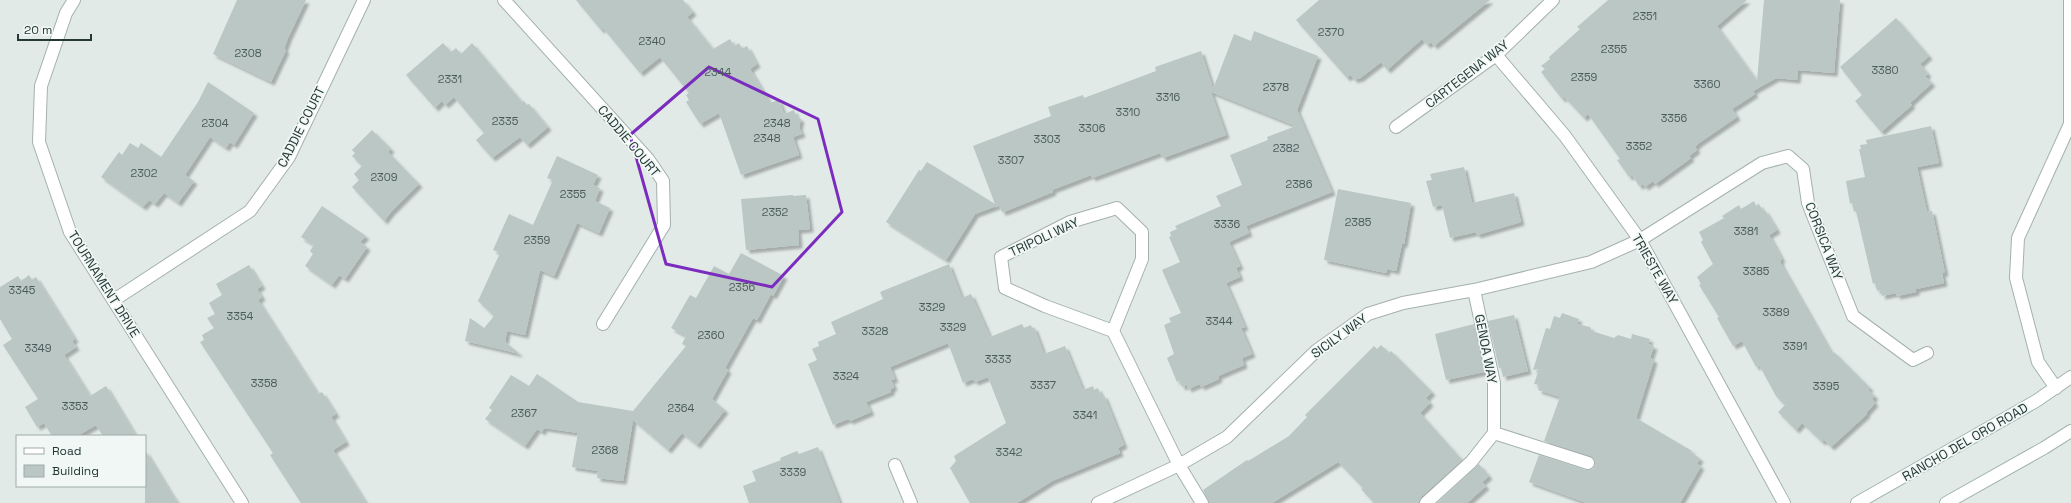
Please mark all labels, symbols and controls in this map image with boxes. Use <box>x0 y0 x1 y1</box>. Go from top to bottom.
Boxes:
house number: 2351 <box>1633 9 1657 23</box>
scale bar <box>18 16 91 42</box>
text: 20 m <box>24 22 52 38</box>
house number: 2370 <box>1318 25 1344 39</box>
house number: 2340 <box>638 34 666 48</box>
street label: CARTEGENA WAY <box>1422 36 1512 112</box>
house number: 2355 <box>1601 42 1628 56</box>
house number: 2308 <box>234 46 262 60</box>
house number: 3380 <box>1871 63 1899 77</box>
house number: 2344 <box>705 65 732 79</box>
house number: 2359 <box>1571 70 1598 84</box>
house number: 2331 <box>438 72 462 86</box>
house number: 3360 <box>1693 77 1721 91</box>
house number: 2378 <box>1263 80 1289 94</box>
street label: CADDIE COURT <box>273 83 329 170</box>
house number: 3316 <box>1156 90 1180 104</box>
street label: CADDIE COURT <box>594 102 664 181</box>
house number: 3310 <box>1116 105 1140 119</box>
house number: 3356 <box>1661 111 1688 125</box>
house number: 2335 <box>492 114 519 128</box>
house number: 2304 <box>201 116 229 130</box>
house number: 2348 <box>764 116 791 130</box>
house number: 3306 <box>1078 121 1106 135</box>
house number: 2348 <box>754 131 781 145</box>
house number: 3303 <box>1034 132 1061 146</box>
house number: 3352 <box>1626 139 1653 153</box>
house number: 2382 <box>1273 141 1300 155</box>
house number: 3307 <box>998 153 1024 167</box>
house number: 2302 <box>131 166 158 180</box>
house number: 2309 <box>370 170 398 184</box>
house number: 2386 <box>1286 177 1313 191</box>
house number: 2355 <box>560 187 587 201</box>
street label: CORSICA WAY <box>1801 200 1847 282</box>
house number: 2352 <box>762 205 789 219</box>
street label: TRIPOLI WAY <box>1006 213 1082 261</box>
house number: 2385 <box>1345 215 1372 229</box>
house number: 3336 <box>1214 217 1241 231</box>
house number: 3381 <box>1734 224 1758 238</box>
street label: TOURNAMENT DRIVE <box>64 227 144 341</box>
street label: TRIESTE WAY <box>1628 231 1682 307</box>
house number: 2359 <box>524 233 551 247</box>
house number: 3385 <box>1743 264 1770 278</box>
house number: 2356 <box>729 280 756 294</box>
house number: 3345 <box>9 283 36 297</box>
house number: 3329 <box>919 300 946 314</box>
house number: 3389 <box>1763 305 1790 319</box>
house number: 3354 <box>227 309 253 323</box>
street label: SICILY WAY <box>1308 310 1370 362</box>
street label: GENOA WAY <box>1471 313 1501 385</box>
house number: 3344 <box>1205 314 1233 328</box>
house number: 3329 <box>940 320 967 334</box>
house number: 3328 <box>862 324 889 338</box>
house number: 2360 <box>697 328 725 342</box>
house number: 3391 <box>1783 339 1807 353</box>
house number: 3349 <box>25 341 52 355</box>
house number: 3333 <box>985 352 1012 366</box>
house number: 3324 <box>833 369 859 383</box>
house number: 3358 <box>251 376 278 390</box>
house number: 3337 <box>1030 378 1056 392</box>
house number: 3395 <box>1813 379 1840 393</box>
house number: 3353 <box>62 399 89 413</box>
street label: RANCHO DEL ORO ROAD <box>1899 399 2031 485</box>
house number: 2364 <box>668 401 695 415</box>
house number: 2367 <box>511 406 537 420</box>
house number: 3341 <box>1073 408 1097 422</box>
legend <box>16 435 146 487</box>
text: Road <box>52 443 81 459</box>
house number: 2368 <box>592 443 619 457</box>
house number: 3342 <box>996 445 1023 459</box>
text: Building <box>52 463 99 479</box>
house number: 3339 <box>780 465 807 479</box>

